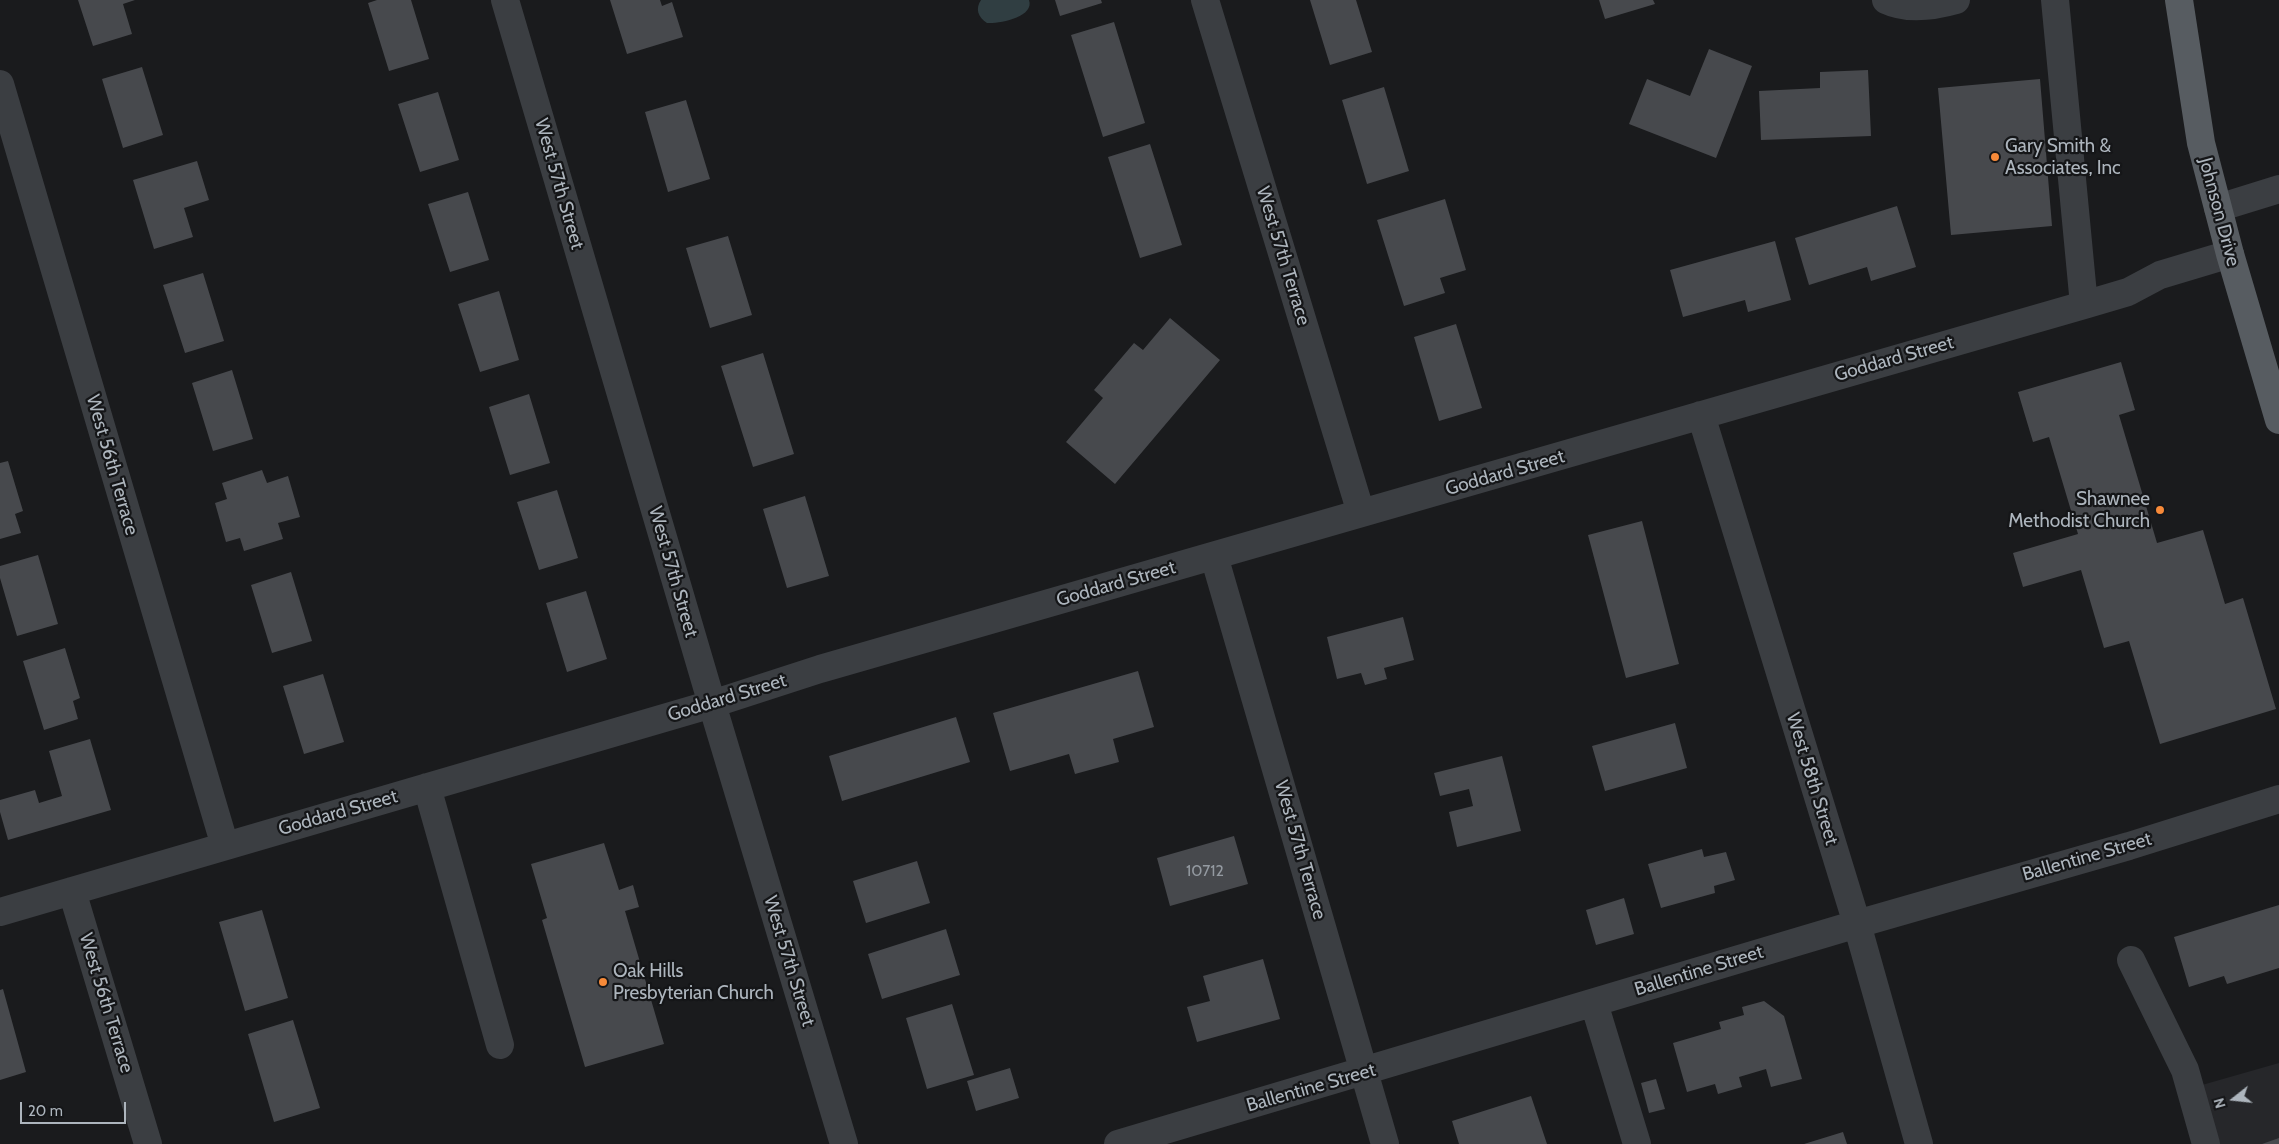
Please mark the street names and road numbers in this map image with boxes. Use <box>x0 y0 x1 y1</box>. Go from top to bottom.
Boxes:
street label: West 57th Street <box>529 116 589 252</box>
street label: Johnson Drive <box>2194 155 2244 269</box>
street label: West 57th Terrace <box>1251 184 1315 328</box>
street label: Goddard Street <box>1832 331 1956 387</box>
street label: West 56th Terrace <box>81 392 143 538</box>
street label: Goddard Street <box>1443 445 1567 501</box>
street label: West 57th Street <box>643 504 703 640</box>
street label: Goddard Street <box>1054 556 1178 612</box>
street label: Goddard Street <box>665 669 789 727</box>
street label: West 58th Street <box>1781 710 1843 848</box>
street label: West 57th Terrace <box>1269 778 1331 922</box>
street label: Goddard Street <box>276 785 400 841</box>
street label: Ballentine Street <box>2020 828 2154 886</box>
street label: West 57th Street <box>758 893 820 1029</box>
street label: West 56th Terrace <box>74 930 138 1076</box>
street label: Ballentine Street <box>1632 941 1766 1001</box>
street label: Ballentine Street <box>1244 1059 1378 1117</box>

